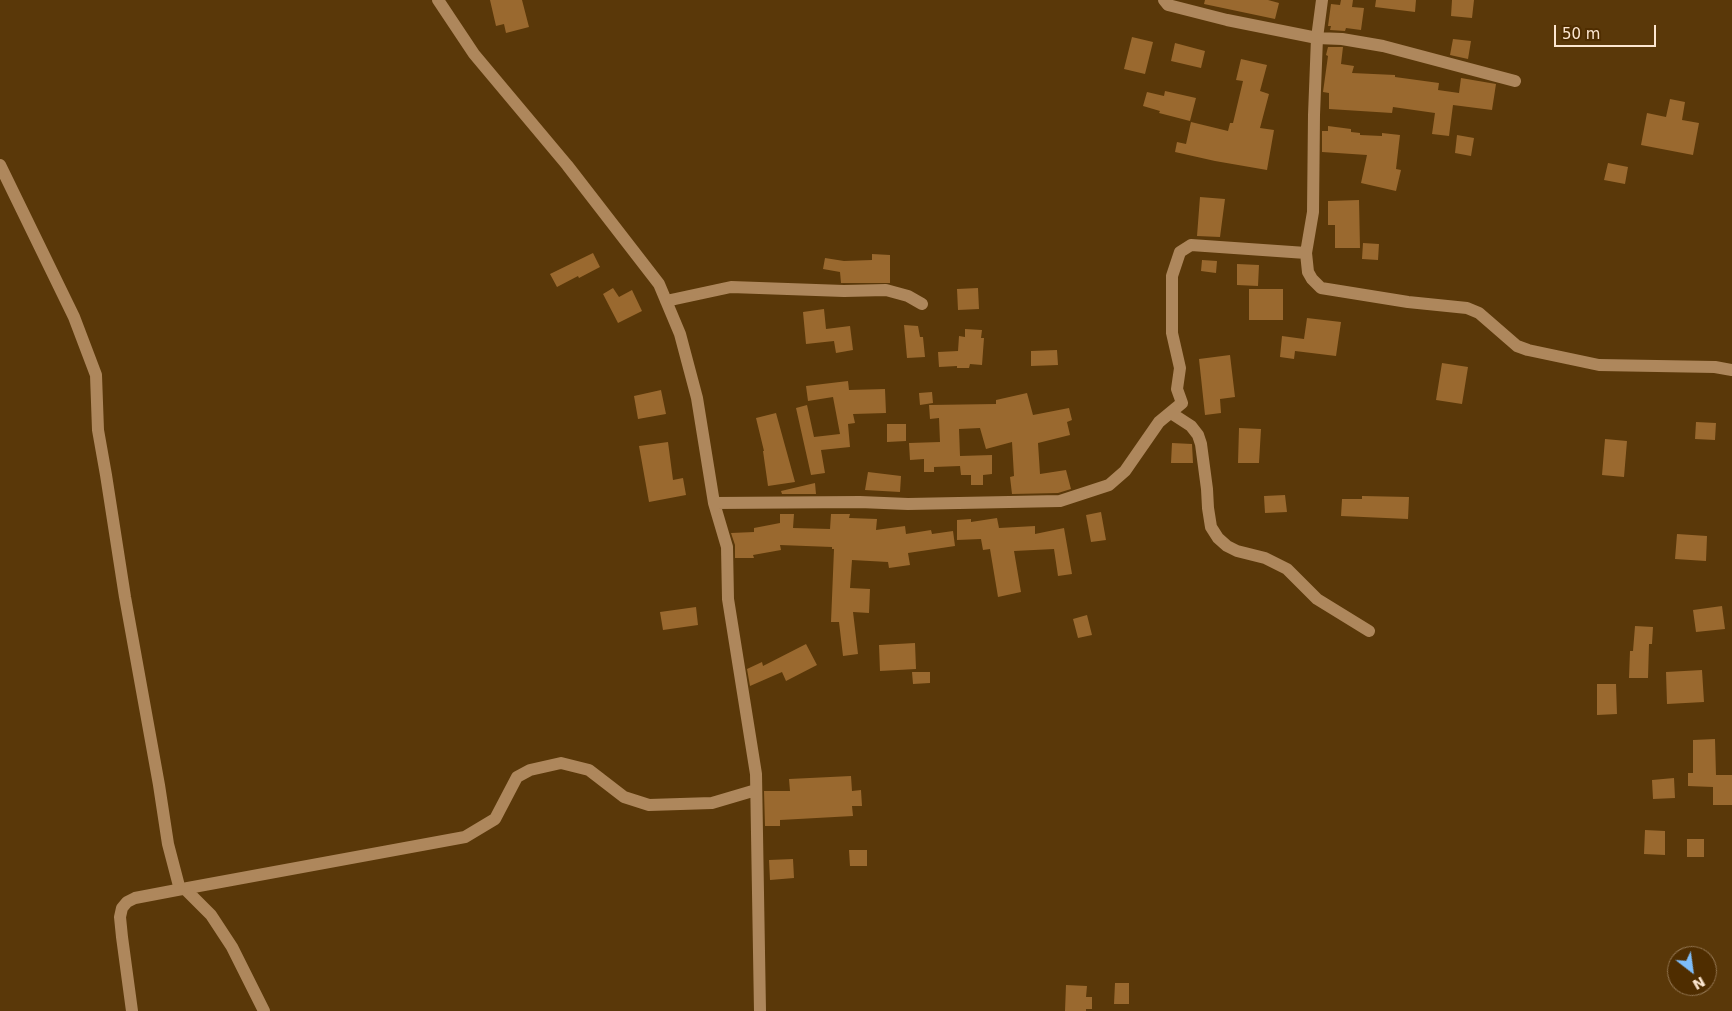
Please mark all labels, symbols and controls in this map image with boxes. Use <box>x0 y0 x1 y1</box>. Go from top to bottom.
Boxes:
scale bar <box>1557 15 1660 47</box>
text: 50 m <box>1562 25 1600 43</box>
north arrow <box>1667 946 1717 996</box>
text: N <box>1690 973 1708 993</box>

